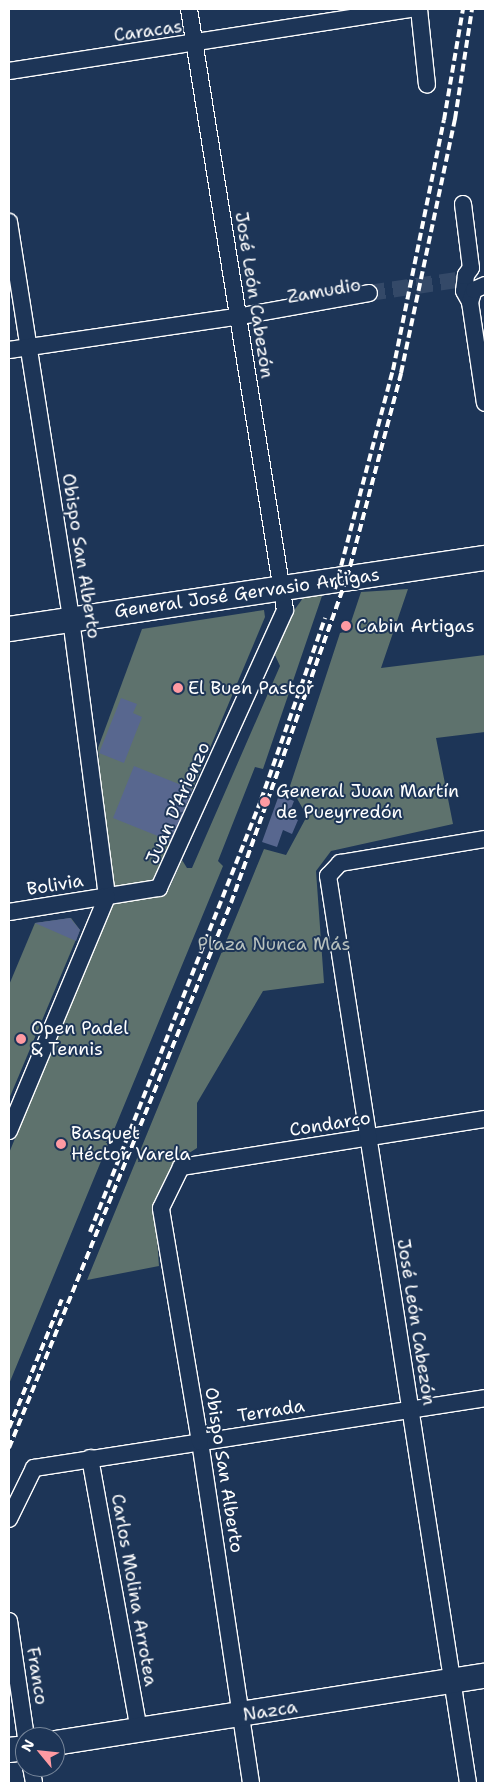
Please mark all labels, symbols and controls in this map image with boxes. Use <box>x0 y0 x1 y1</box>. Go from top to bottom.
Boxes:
street label: Caracas <box>112 16 184 46</box>
street label: José León Cabezón <box>230 210 278 380</box>
street label: Zamudio <box>286 274 362 308</box>
street label: Obispo San Alberto <box>57 472 105 640</box>
street label: General José Gervasio Artigas <box>113 564 381 622</box>
place label: Cabin Artigas <box>356 615 475 637</box>
marker: Cabin Artigas <box>340 620 352 632</box>
place label: El Buen Pastor <box>188 677 314 699</box>
marker: El Buen Pastor <box>172 682 184 694</box>
street label: Juan D’Arienzo <box>141 739 215 867</box>
place label: General Juan Martín de Pueyrredón <box>276 781 459 824</box>
marker: General Juan Martín de Pueyrredón <box>258 795 272 809</box>
street label: Bolivia <box>25 870 85 900</box>
park label: Plaza Nunca Más <box>198 933 350 955</box>
place label: Open Padel & Tennis <box>31 1018 129 1060</box>
marker: Open Padel & Tennis <box>15 1033 27 1045</box>
street label: Condarco <box>288 1107 372 1141</box>
place label: Basquet Héctor Varela <box>71 1123 191 1166</box>
marker: Basquet Héctor Varela <box>55 1138 67 1150</box>
street label: José León Cabezón <box>392 1237 440 1407</box>
street label: Obispo San Alberto <box>200 1386 248 1554</box>
street label: Terrada <box>236 1395 306 1427</box>
street label: Carlos Molina Arrotea <box>106 1492 162 1688</box>
street label: Franco <box>22 1646 52 1706</box>
street label: Nazca <box>241 1696 299 1726</box>
north arrow <box>15 1727 65 1777</box>
text: N <box>17 1736 38 1755</box>

